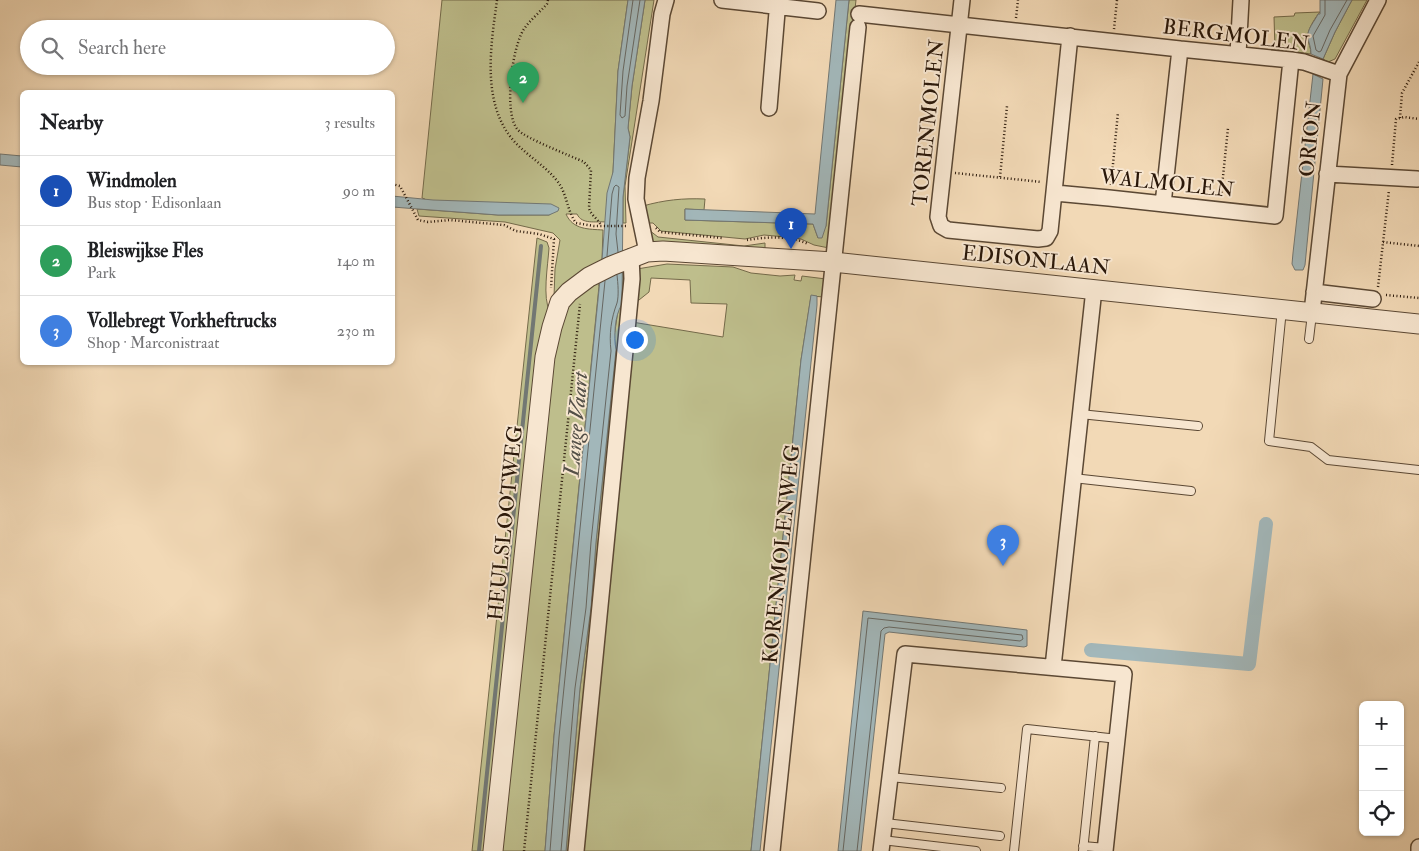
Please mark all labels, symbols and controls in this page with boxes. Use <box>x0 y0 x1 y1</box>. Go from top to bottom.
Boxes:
street label: BERGMOLEN <box>1161 13 1311 58</box>
search box <box>20 20 395 75</box>
icon: search <box>38 34 66 62</box>
text: Search here <box>78 36 166 60</box>
street label: TORENMOLEN <box>906 38 951 208</box>
pin: 2 <box>507 62 539 103</box>
street label: ORION <box>1293 100 1328 178</box>
text: Nearby <box>40 109 103 136</box>
text: 3 results <box>324 113 375 133</box>
street label: WALMOLEN <box>1097 163 1236 204</box>
text: Windmolen <box>87 169 177 193</box>
text: 1 <box>53 181 59 201</box>
text: 90 m <box>343 181 375 201</box>
text: Bus stop · Edisonlaan <box>87 193 222 213</box>
pin: 1 <box>775 208 807 249</box>
text: Bleiswijkse Fles <box>87 239 203 263</box>
street label: EDISONLAAN <box>960 239 1112 282</box>
text: 2 <box>52 251 60 271</box>
text: 140 m <box>337 251 375 271</box>
text: Park <box>87 263 116 283</box>
text: Vollebregt Vorkheftrucks <box>87 309 277 333</box>
text: 3 <box>53 321 59 341</box>
text: 230 m <box>337 321 375 341</box>
your location <box>622 327 648 353</box>
text: Shop · Marconistraat <box>87 333 219 353</box>
water label: Lange Vaart <box>557 369 595 479</box>
street label: HEULSLOOTWEG <box>482 424 529 622</box>
street label: KORENMOLENWEG <box>757 443 806 665</box>
pin: 3 <box>987 525 1019 566</box>
map controls <box>1359 701 1404 836</box>
button: + <box>1359 701 1404 746</box>
button: − <box>1359 746 1404 791</box>
button: locate <box>1359 791 1404 836</box>

